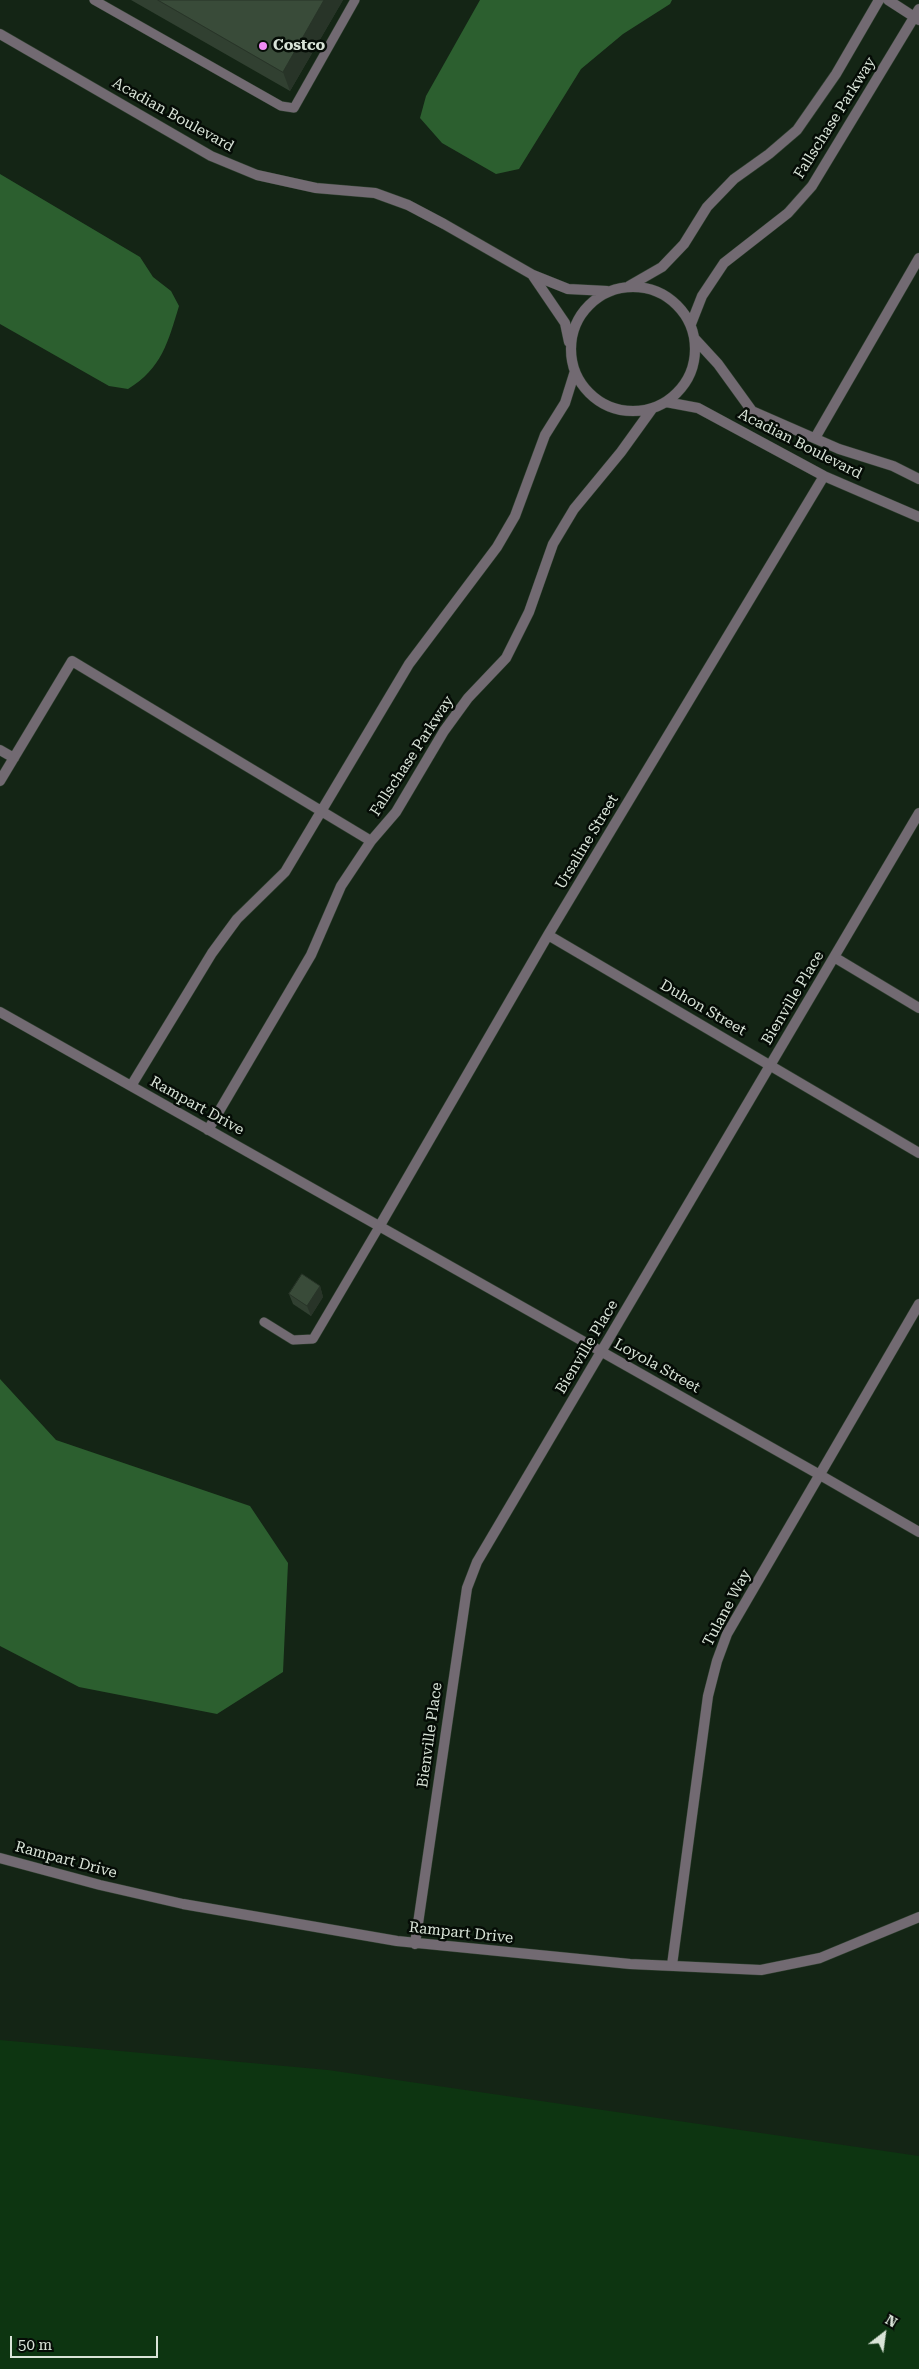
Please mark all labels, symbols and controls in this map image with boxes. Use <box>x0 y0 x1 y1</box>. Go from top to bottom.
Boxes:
place label: Costco <box>273 37 325 55</box>
marker: Costco <box>257 40 269 52</box>
street label: Fallschase Parkway <box>790 54 880 182</box>
street label: Acadian Boulevard <box>109 74 237 156</box>
street label: Acadian Boulevard <box>735 405 865 483</box>
street label: Fallschase Parkway <box>366 693 458 819</box>
street label: Ursaline Street <box>552 791 622 893</box>
street label: Bienville Place <box>758 948 828 1048</box>
street label: Duhon Street <box>657 976 749 1040</box>
street label: Rampart Drive <box>147 1073 247 1139</box>
street label: Bienville Place <box>552 1297 622 1397</box>
street label: Loyola Street <box>611 1335 703 1397</box>
street label: Tulane Way <box>699 1566 755 1650</box>
street label: Bienville Place <box>414 1681 446 1789</box>
street label: Rampart Drive <box>13 1838 119 1882</box>
street label: Rampart Drive <box>408 1919 514 1947</box>
north arrow <box>859 2309 909 2359</box>
text: N <box>883 2311 900 2331</box>
scale bar <box>12 2326 160 2358</box>
text: 50 m <box>18 2336 52 2354</box>

